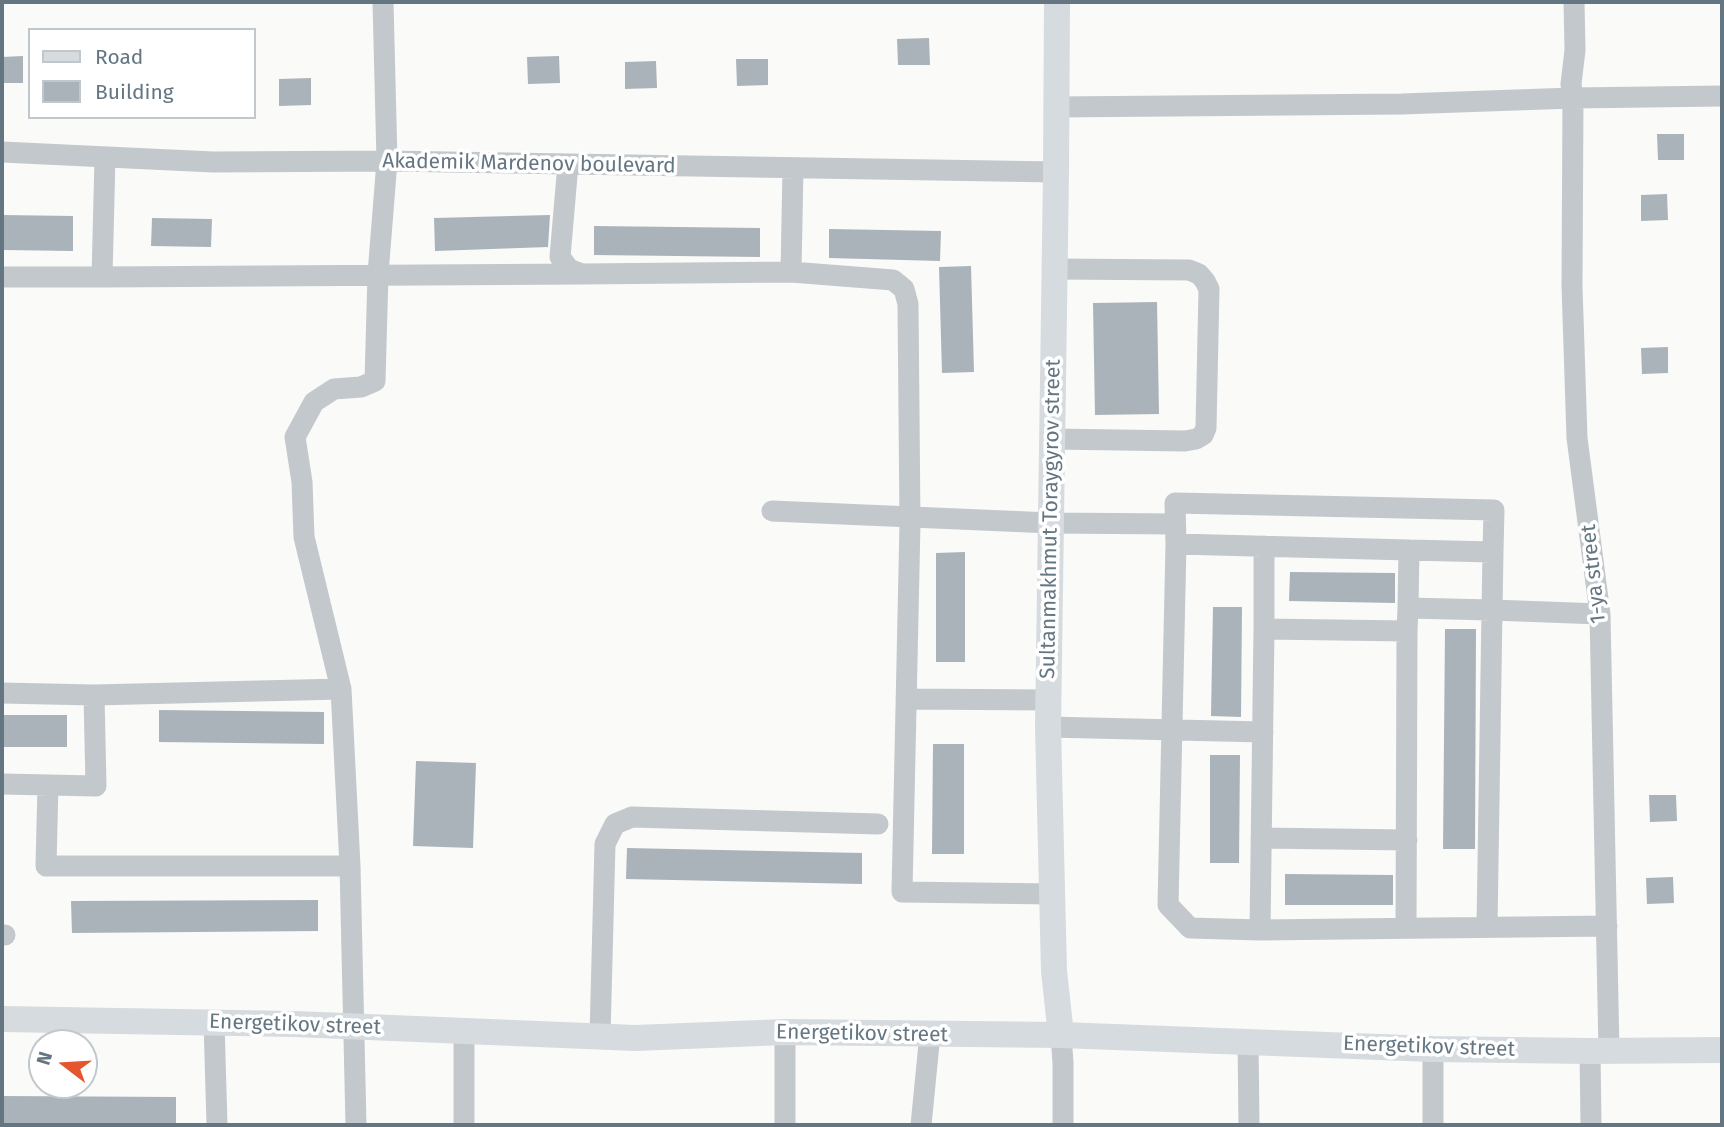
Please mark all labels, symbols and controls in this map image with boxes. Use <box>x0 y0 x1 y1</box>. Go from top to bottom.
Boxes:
legend <box>28 28 256 119</box>
text: Road <box>95 44 143 70</box>
text: Building <box>95 79 174 105</box>
street label: Akademik Mardenov boulevard <box>382 149 676 179</box>
street label: Sultanmakhmut Toraygyrov street <box>1036 359 1066 679</box>
street label: 1-ya street <box>1576 523 1612 625</box>
street label: Energetikov street <box>209 1009 381 1041</box>
street label: Energetikov street <box>776 1020 948 1048</box>
north arrow <box>28 1029 98 1099</box>
street label: Energetikov street <box>1343 1031 1515 1063</box>
text: N <box>32 1049 57 1068</box>

